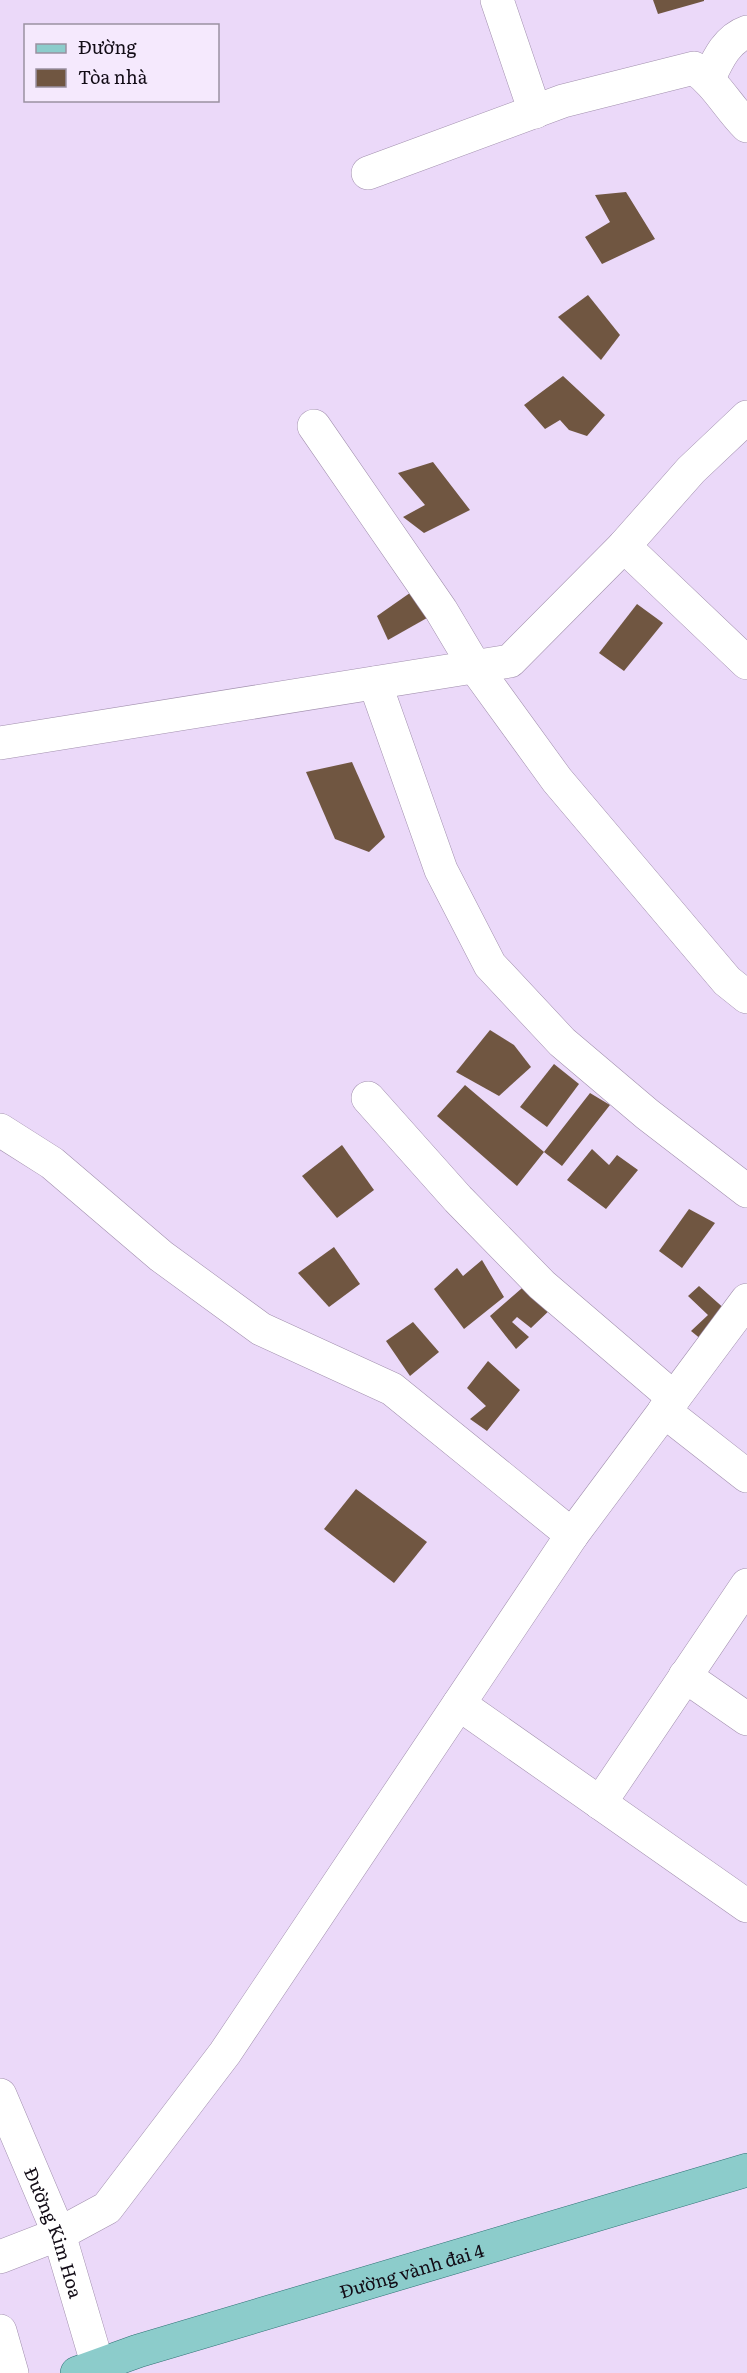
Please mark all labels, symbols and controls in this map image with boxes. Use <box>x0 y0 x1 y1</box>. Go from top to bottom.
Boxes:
legend <box>24 24 219 102</box>
text: Đường <box>78 33 137 60</box>
text: Tòa nhà <box>78 63 148 90</box>
street label: Đường Kim Hoa <box>18 2162 91 2301</box>
street label: Đường vành đai 4 <box>336 2236 487 2304</box>

